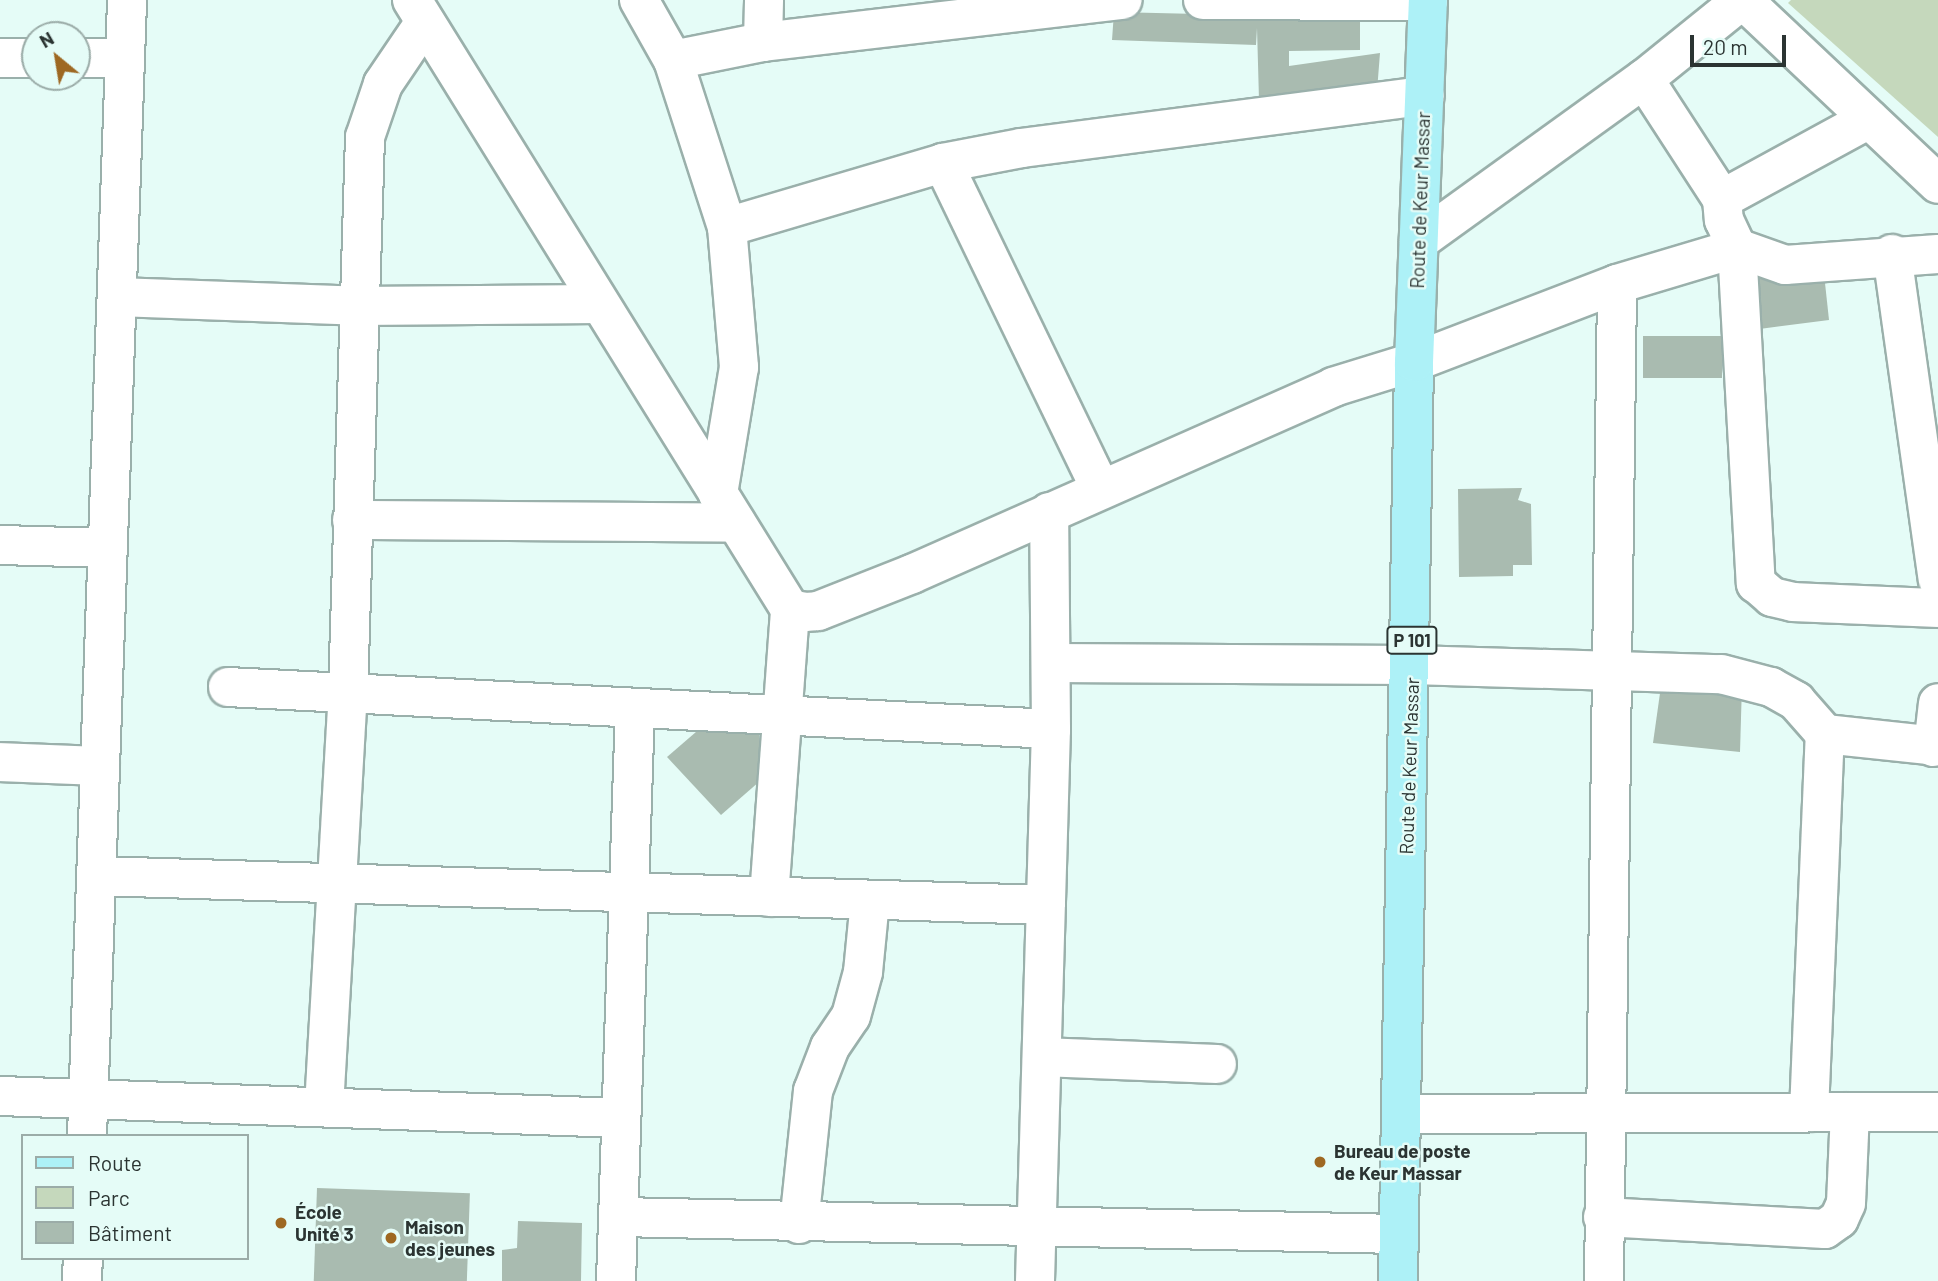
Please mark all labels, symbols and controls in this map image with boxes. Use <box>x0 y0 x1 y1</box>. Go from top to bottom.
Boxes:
north arrow <box>21 21 91 91</box>
scale bar <box>1693 21 1789 65</box>
text: N <box>35 26 57 52</box>
text: 20 m <box>1703 34 1748 59</box>
street label: Route de Keur Massar <box>1406 111 1434 289</box>
road number: P 101 <box>1386 626 1438 654</box>
street label: Route de Keur Massar <box>1395 677 1423 855</box>
legend <box>21 1134 248 1260</box>
place label: Bureau de poste de Keur Massar <box>1334 1140 1471 1184</box>
text: Route <box>88 1150 142 1175</box>
marker: Bureau de poste de Keur Massar <box>1312 1154 1328 1170</box>
text: Parc <box>88 1185 130 1210</box>
place label: École Unité 3 <box>295 1201 354 1245</box>
marker: École Unité 3 <box>273 1215 289 1231</box>
place label: Maison des jeunes <box>405 1216 495 1260</box>
text: Bâtiment <box>88 1220 172 1245</box>
marker: Maison des jeunes <box>383 1230 399 1246</box>

